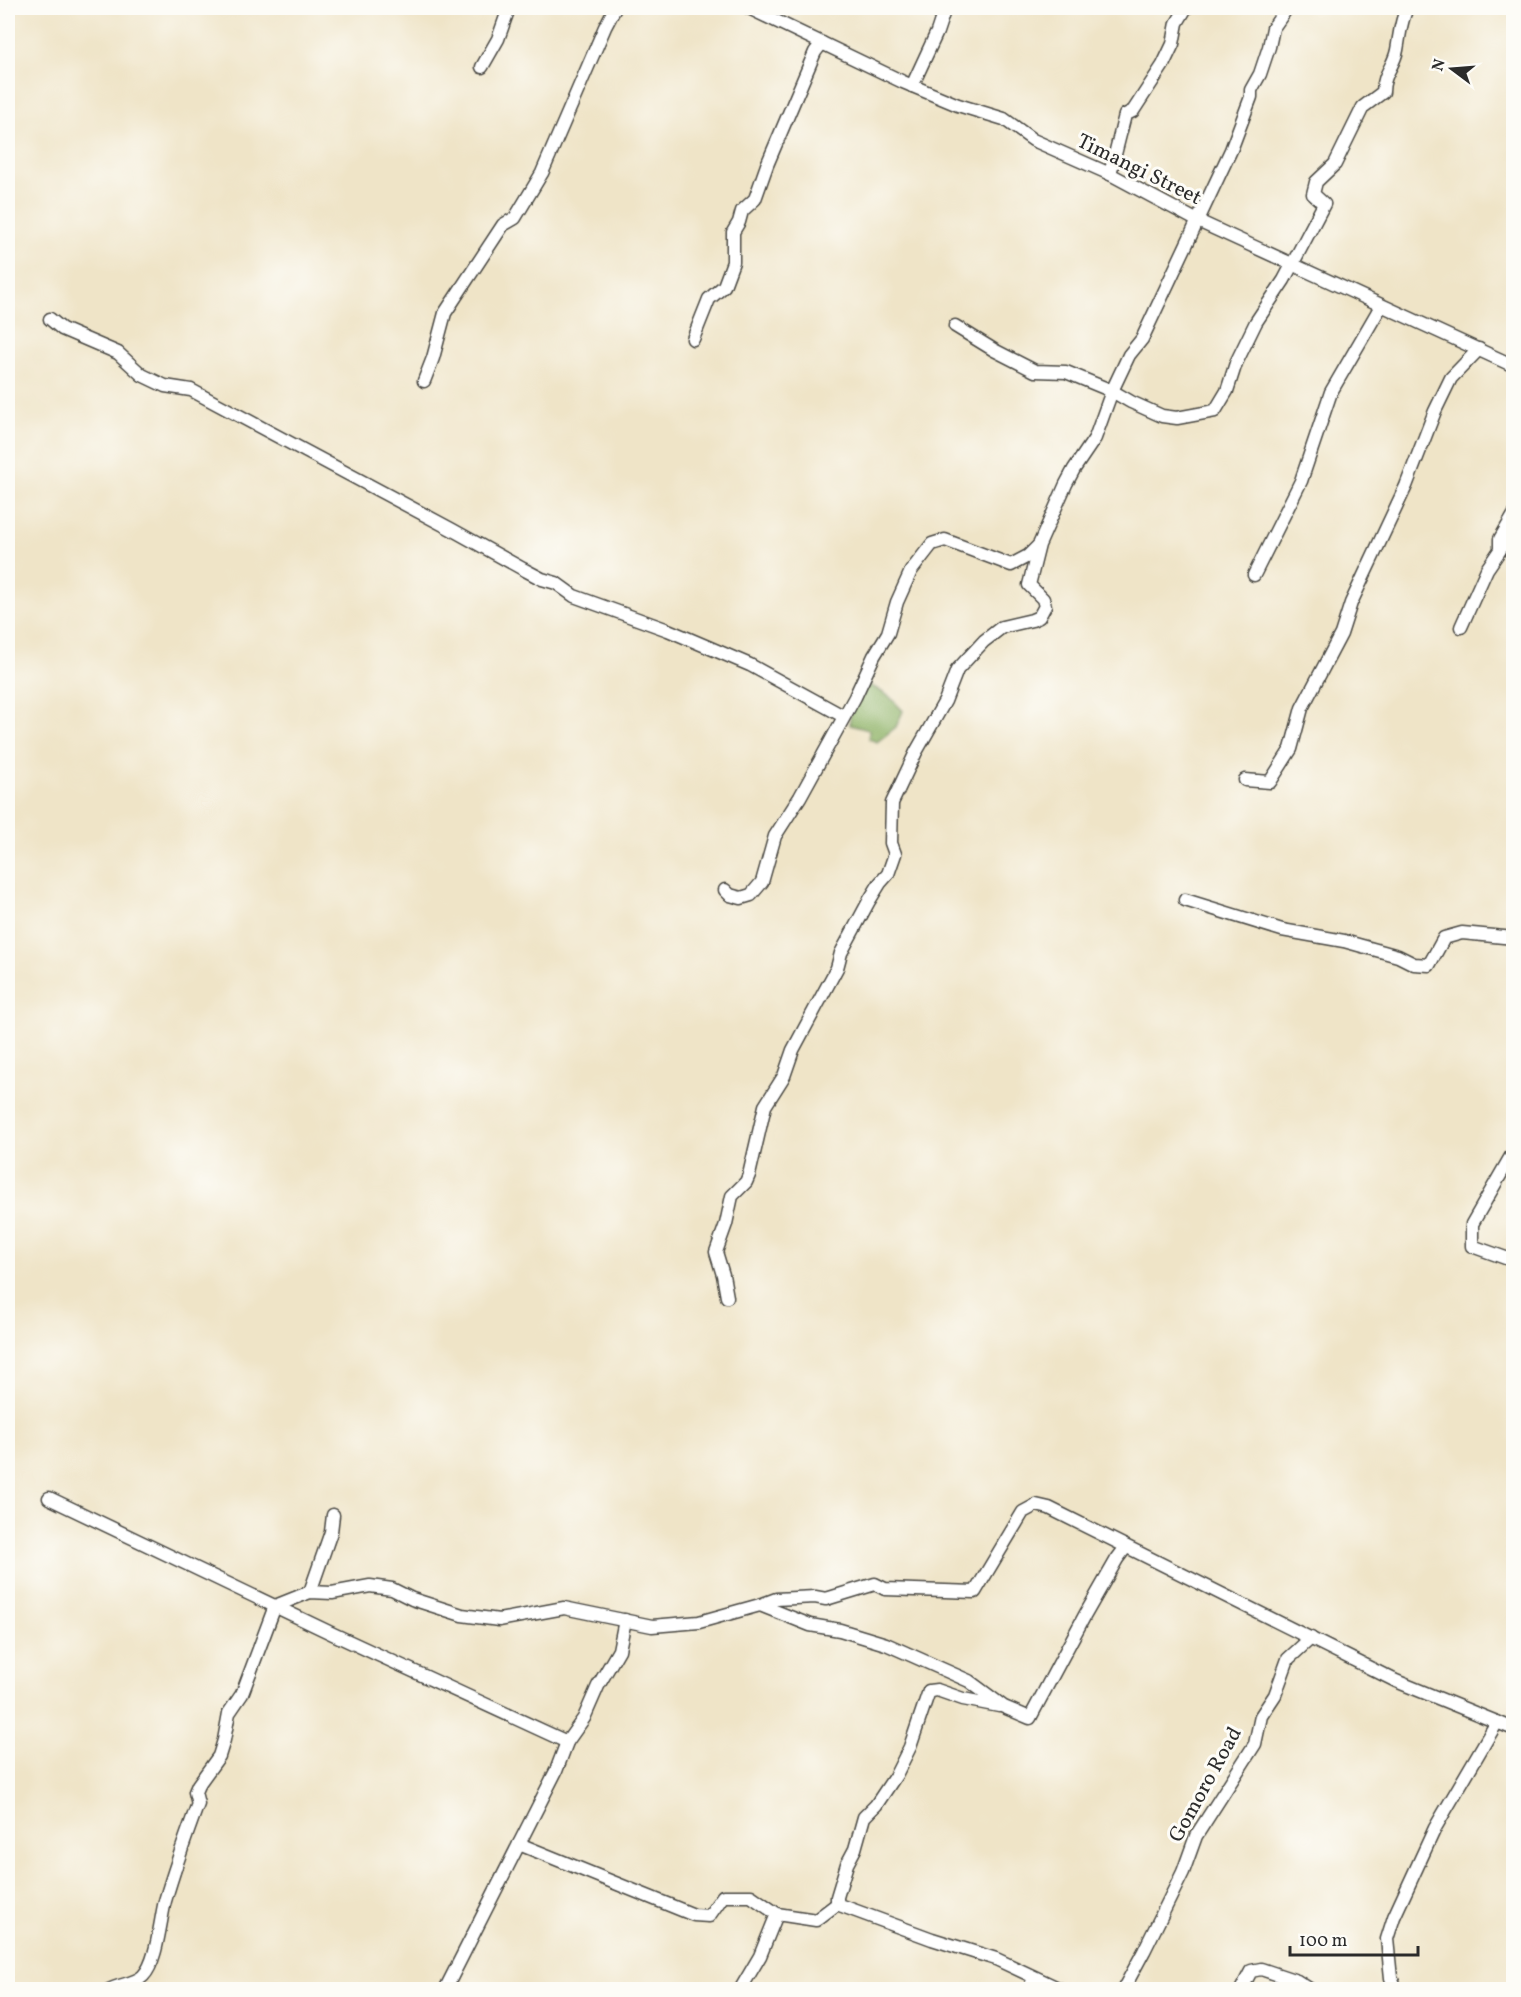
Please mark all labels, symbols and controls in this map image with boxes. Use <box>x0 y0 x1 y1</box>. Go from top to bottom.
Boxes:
north arrow <box>1422 39 1482 99</box>
text: N <box>1427 56 1452 74</box>
street label: Timangi Street <box>1072 127 1206 213</box>
street label: Gomoro Road <box>1162 1722 1250 1848</box>
scale bar <box>1290 1919 1418 1957</box>
text: 100 m <box>1299 1929 1348 1954</box>

